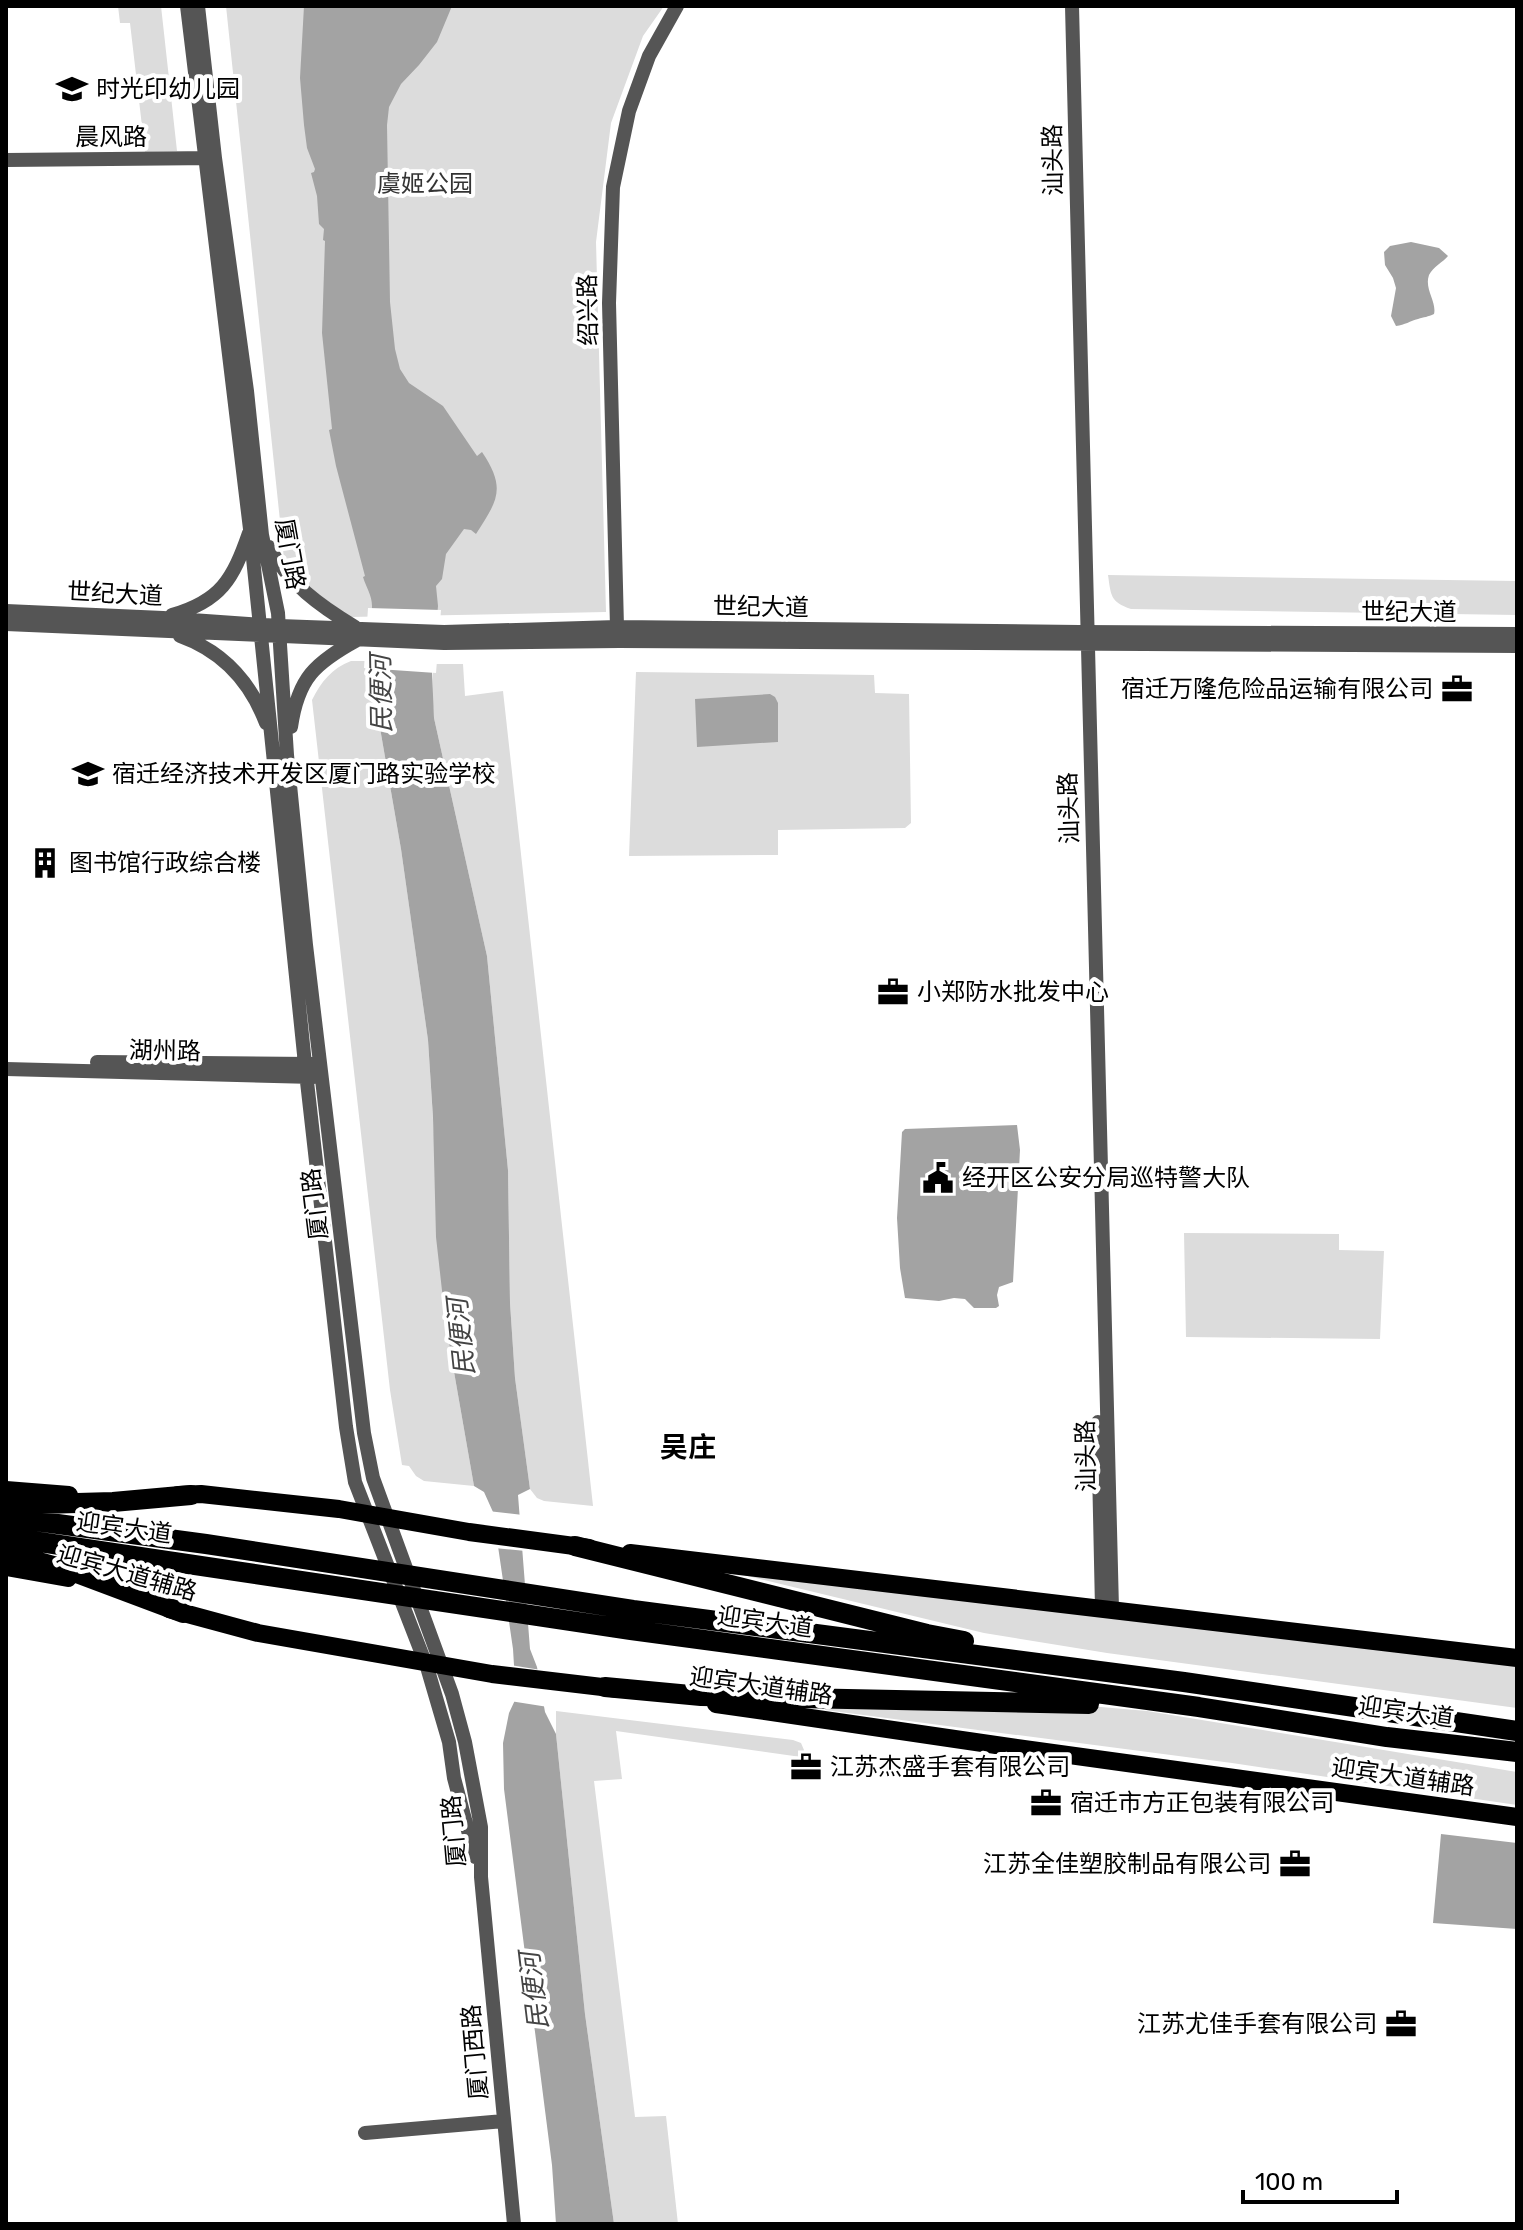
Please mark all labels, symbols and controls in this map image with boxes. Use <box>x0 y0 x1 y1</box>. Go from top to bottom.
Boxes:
school or university icon: 时光印幼儿园 <box>55 72 89 106</box>
place label: 时光印幼儿园 <box>96 75 240 103</box>
street label: 晨风路 <box>75 123 147 151</box>
street label: 汕头路 <box>1038 124 1068 196</box>
park label: 虞姬公园 <box>377 170 473 198</box>
street label: 绍兴路 <box>573 274 603 346</box>
street label: 厦门路 <box>270 516 310 592</box>
street label: 世纪大道 <box>66 578 164 610</box>
street label: 世纪大道 <box>713 592 809 622</box>
street label: 世纪大道 <box>1361 598 1457 626</box>
water label: 民便河 <box>365 650 398 733</box>
office icon: 宿迁万隆危险品运输有限公司 <box>1440 672 1474 706</box>
place label: 宿迁万隆危险品运输有限公司 <box>1121 675 1433 703</box>
school or university icon: 宿迁经济技术开发区厦门路实验学校 <box>71 757 105 791</box>
place label: 宿迁经济技术开发区厦门路实验学校 <box>112 760 496 788</box>
street label: 汕头路 <box>1054 772 1084 844</box>
building icon: 图书馆行政综合楼 <box>28 846 62 880</box>
place label: 图书馆行政综合楼 <box>69 849 261 877</box>
office icon: 小郑防水批发中心 <box>876 975 910 1009</box>
place label: 小郑防水批发中心 <box>917 978 1109 1006</box>
street label: 湖州路 <box>129 1036 201 1066</box>
public building icon: 经开区公安分局巡特警大队 <box>921 1161 955 1195</box>
place label: 经开区公安分局巡特警大队 <box>962 1164 1250 1192</box>
street label: 厦门路 <box>297 1167 333 1241</box>
water label: 民便河 <box>441 1292 481 1377</box>
street label: 汕头路 <box>1071 1420 1101 1492</box>
district label: 吴庄 <box>660 1431 716 1464</box>
street label: 迎宾大道 <box>75 1507 173 1549</box>
street label: 迎宾大道辅路 <box>54 1540 200 1606</box>
street label: 迎宾大道 <box>716 1601 814 1643</box>
street label: 迎宾大道辅路 <box>688 1662 834 1710</box>
street label: 迎宾大道 <box>1357 1691 1455 1733</box>
office icon: 江苏杰盛手套有限公司 <box>789 1750 823 1784</box>
place label: 江苏杰盛手套有限公司 <box>830 1753 1070 1781</box>
street label: 迎宾大道辅路 <box>1330 1753 1476 1801</box>
office icon: 宿迁市方正包装有限公司 <box>1029 1786 1063 1820</box>
place label: 宿迁市方正包装有限公司 <box>1070 1789 1334 1817</box>
street label: 厦门路 <box>437 1794 471 1868</box>
office icon: 江苏全佳塑胶制品有限公司 <box>1278 1847 1312 1881</box>
place label: 江苏全佳塑胶制品有限公司 <box>983 1850 1271 1878</box>
water label: 民便河 <box>514 1945 555 2032</box>
street label: 厦门西路 <box>457 2003 493 2101</box>
office icon: 江苏尤佳手套有限公司 <box>1384 2007 1418 2041</box>
place label: 江苏尤佳手套有限公司 <box>1137 2010 1377 2038</box>
scale bar <box>1243 2154 1397 2204</box>
text: 100 m <box>1255 2168 1323 2196</box>

